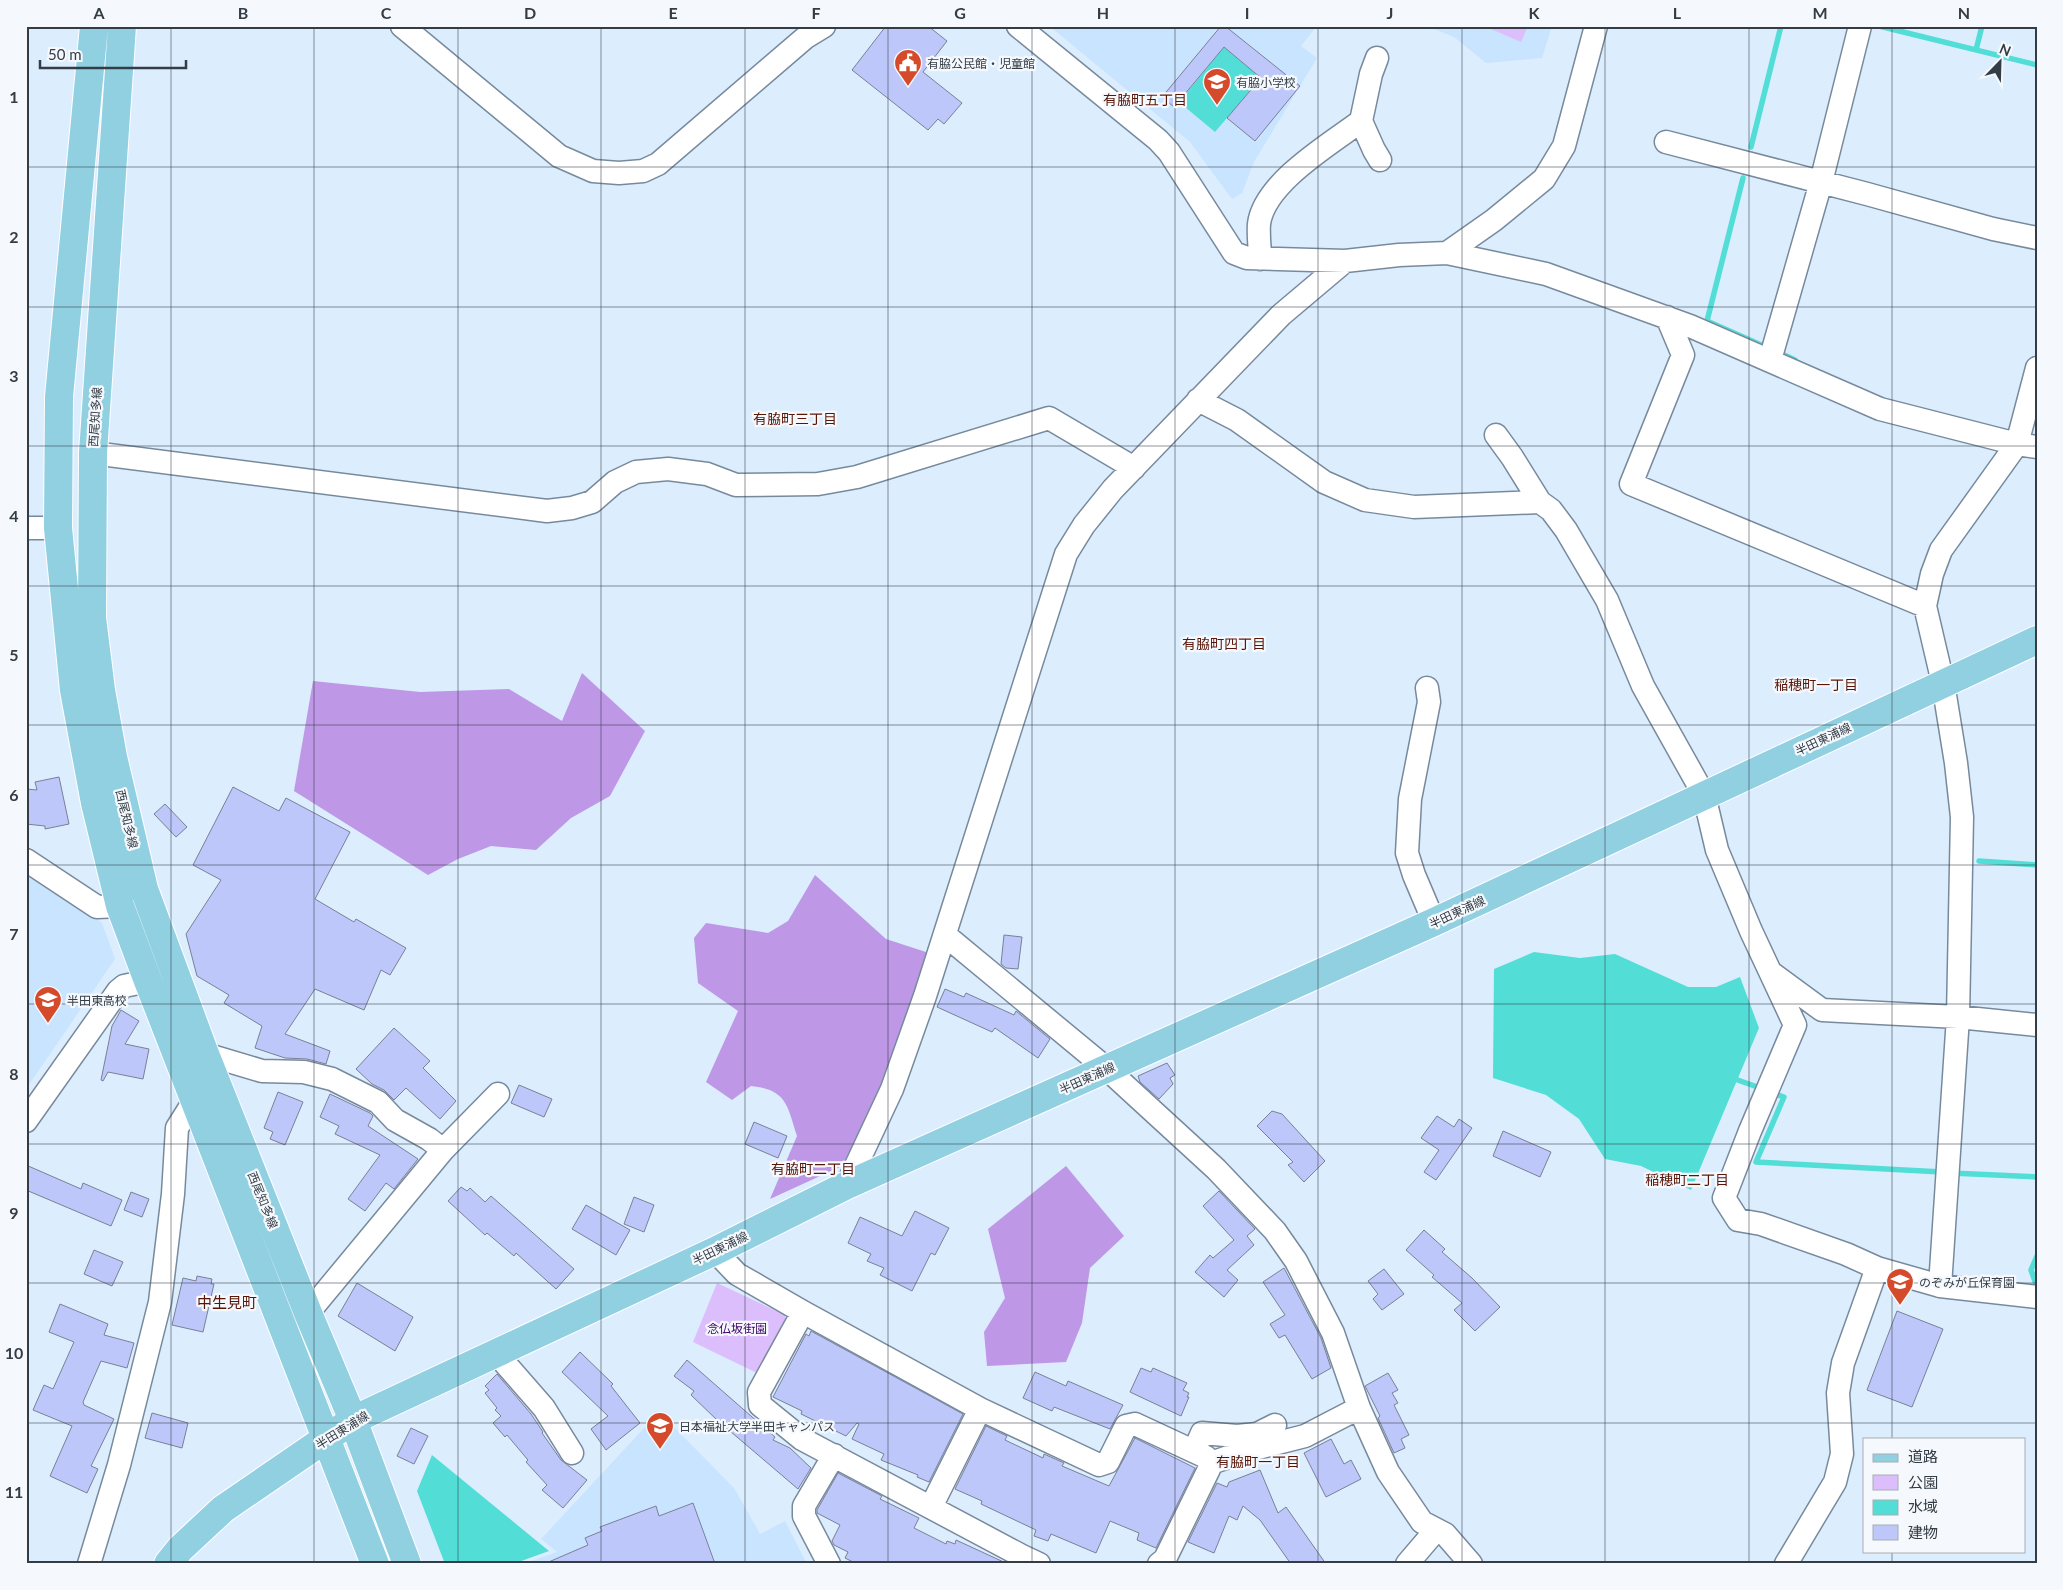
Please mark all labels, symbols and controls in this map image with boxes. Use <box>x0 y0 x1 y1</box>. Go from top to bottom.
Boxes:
text: A <box>92 3 105 22</box>
text: B <box>238 3 248 22</box>
text: C <box>381 3 392 22</box>
text: D <box>524 3 536 22</box>
text: E <box>668 3 678 22</box>
text: F <box>811 3 821 22</box>
text: G <box>954 3 966 22</box>
text: H <box>1097 3 1109 22</box>
text: I <box>1245 3 1249 22</box>
text: J <box>1387 3 1393 22</box>
text: K <box>1529 3 1541 22</box>
text: L <box>1673 3 1682 22</box>
text: M <box>1812 3 1828 22</box>
text: N <box>1958 3 1970 22</box>
scale bar <box>40 38 186 70</box>
north arrow <box>1976 38 2026 88</box>
text: N <box>1997 40 2014 60</box>
text: 50 m <box>48 45 82 63</box>
public building icon: 有脇公民館・児童館 <box>893 48 923 87</box>
place label: 有脇公民館・児童館 <box>927 56 1035 71</box>
school or university icon: 有脇小学校 <box>1202 67 1232 106</box>
place label: 有脇小学校 <box>1236 75 1296 90</box>
text: 1 <box>9 87 19 106</box>
district label: 有脇町五丁目 <box>1103 91 1187 108</box>
text: 2 <box>9 227 19 246</box>
text: 3 <box>9 366 19 385</box>
street label: 西尾知多線 <box>85 387 105 447</box>
district label: 有脇町三丁目 <box>753 410 837 427</box>
text: 4 <box>9 506 19 525</box>
district label: 有脇町四丁目 <box>1182 635 1266 652</box>
text: 5 <box>9 645 19 664</box>
district label: 稲穂町一丁目 <box>1774 676 1858 693</box>
street label: 半田東浦線 <box>1793 720 1853 758</box>
text: 6 <box>9 785 19 804</box>
street label: 西尾知多線 <box>113 788 141 850</box>
street label: 半田東浦線 <box>1427 893 1487 931</box>
text: 7 <box>9 924 19 943</box>
school or university icon: 半田東高校 <box>33 985 63 1024</box>
place label: 半田東高校 <box>67 993 127 1008</box>
street label: 半田東浦線 <box>1057 1059 1117 1097</box>
text: 8 <box>9 1064 19 1083</box>
district label: 有脇町二丁目 <box>771 1160 855 1177</box>
street label: 西尾知多線 <box>245 1169 281 1231</box>
district label: 稲穂町二丁目 <box>1645 1171 1729 1188</box>
text: 9 <box>9 1203 19 1222</box>
street label: 半田東浦線 <box>690 1228 750 1268</box>
school or university icon: のぞみが丘保育園 <box>1885 1267 1915 1306</box>
place label: のぞみが丘保育園 <box>1919 1275 2015 1290</box>
district label: 中生見町 <box>197 1293 257 1311</box>
park label: 念仏坂街園 <box>707 1321 767 1336</box>
text: 10 <box>5 1343 23 1362</box>
street label: 半田東浦線 <box>313 1408 371 1452</box>
school or university icon: 日本福祉大学半田キャンパス <box>645 1411 675 1450</box>
place label: 日本福祉大学半田キャンパス <box>679 1419 835 1434</box>
legend <box>1863 1438 2026 1552</box>
text: 道路 <box>1908 1447 1938 1465</box>
district label: 有脇町一丁目 <box>1216 1453 1300 1470</box>
text: 公園 <box>1908 1473 1938 1491</box>
text: 11 <box>5 1482 23 1501</box>
text: 水域 <box>1908 1497 1938 1515</box>
text: 建物 <box>1908 1523 1938 1541</box>

